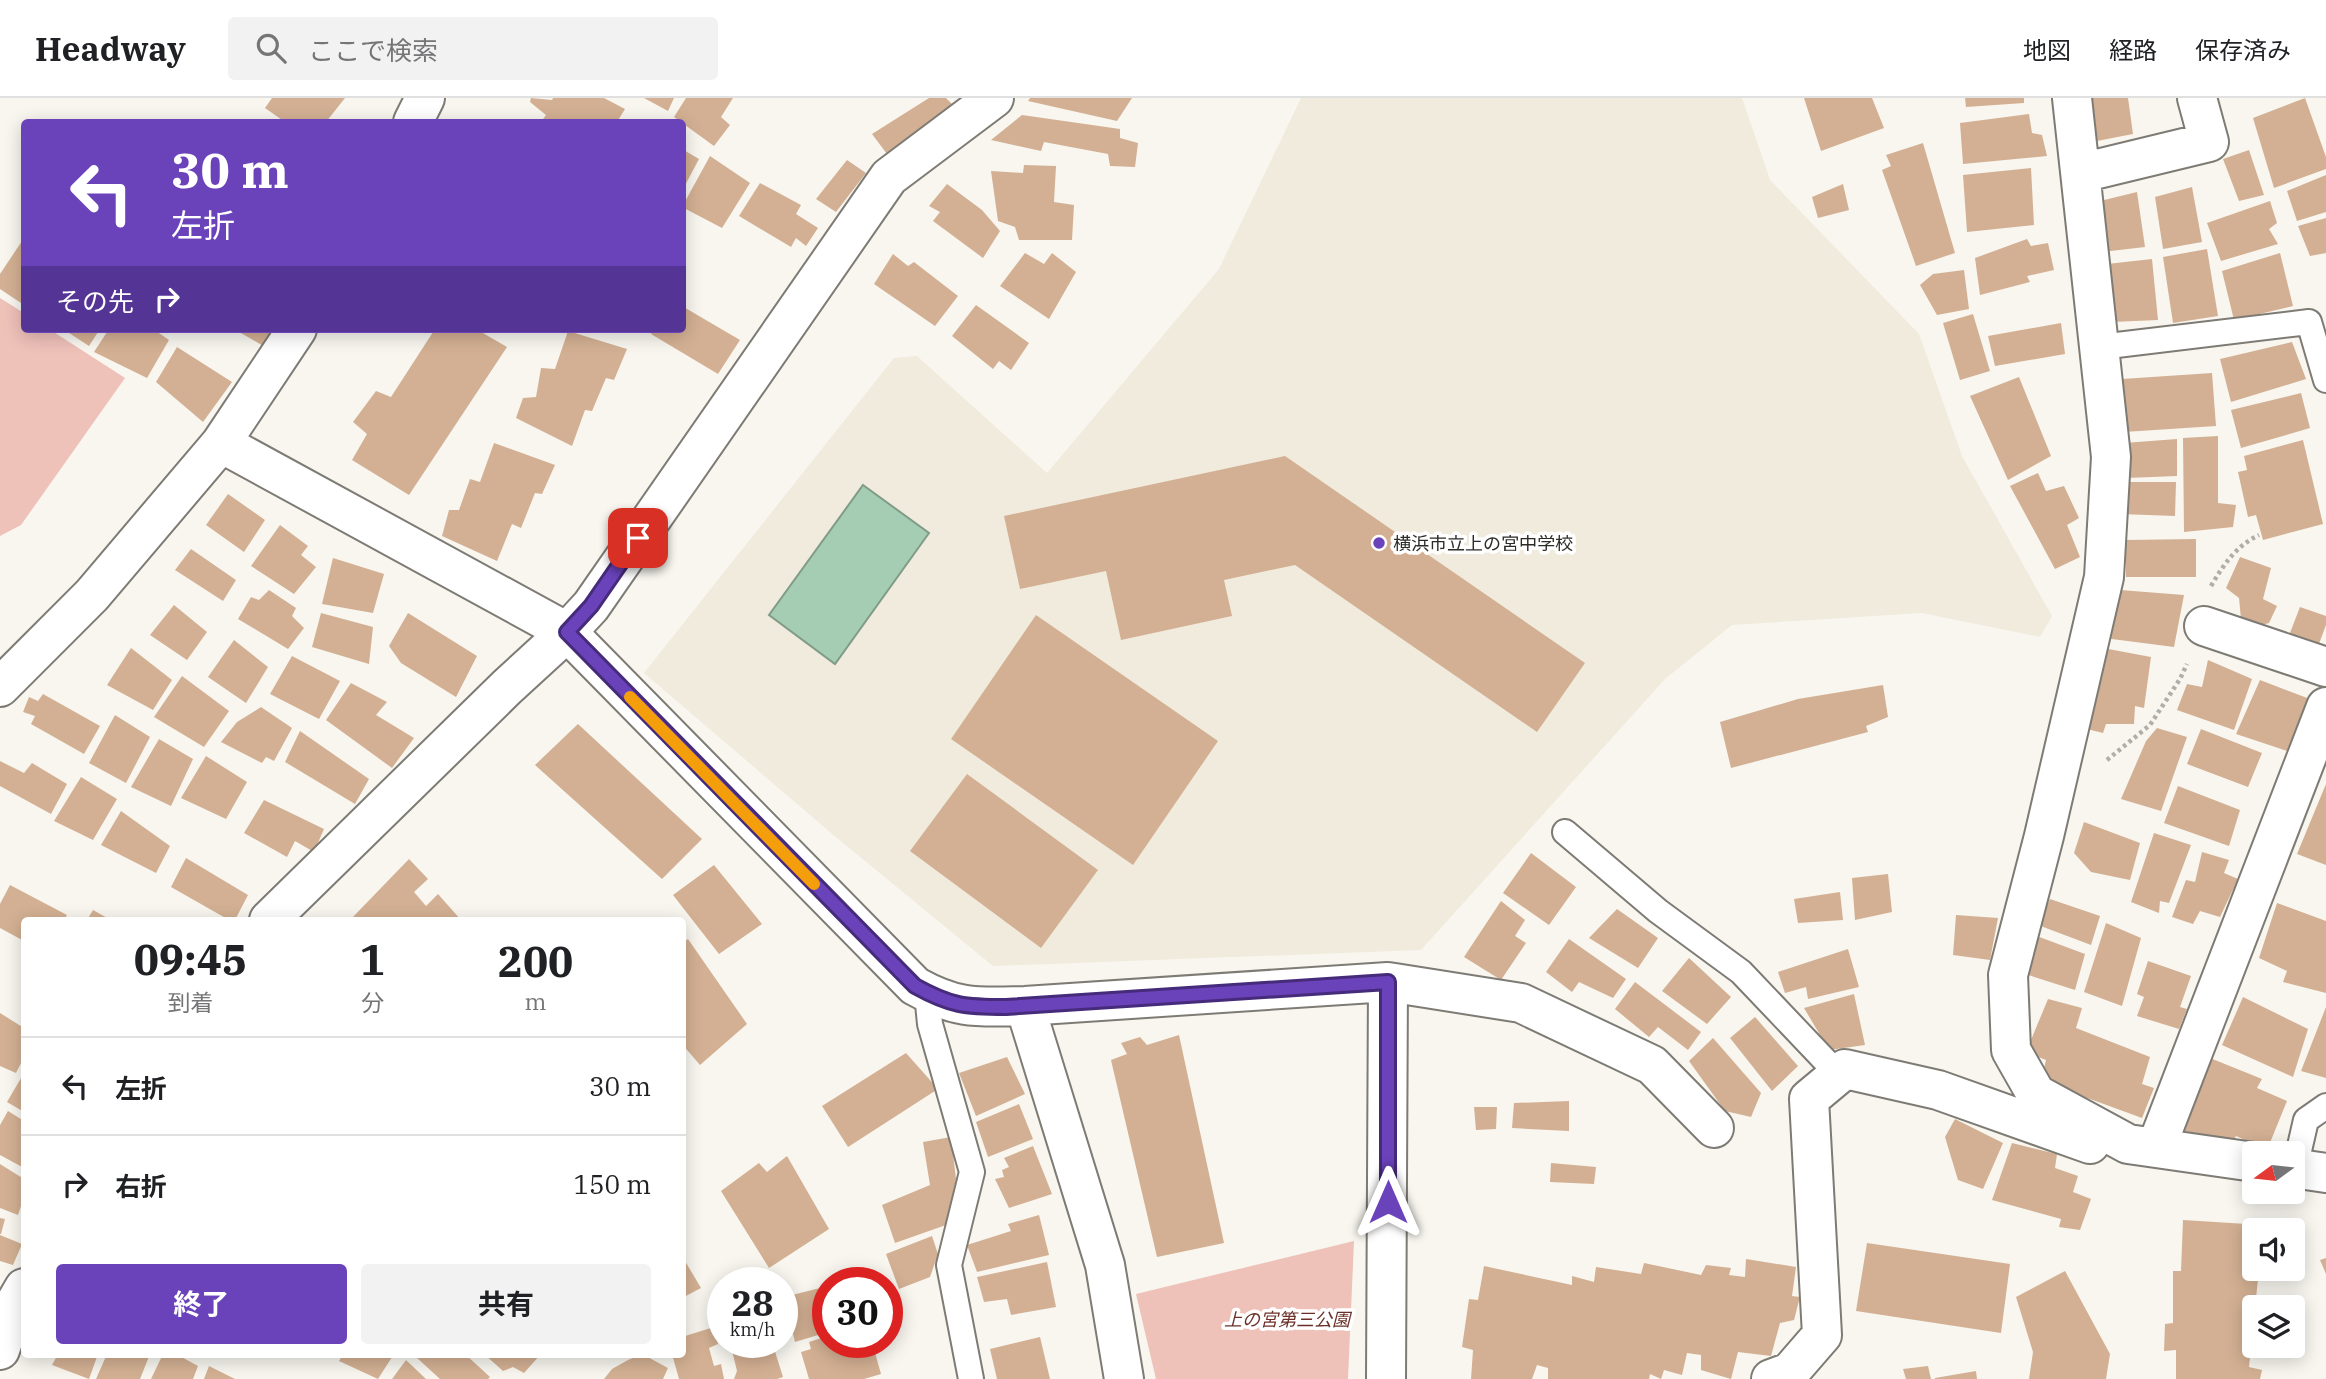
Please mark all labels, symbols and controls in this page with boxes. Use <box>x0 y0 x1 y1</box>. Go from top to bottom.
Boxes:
search box <box>228 17 718 80</box>
text: Headway <box>35 27 186 70</box>
icon: search <box>252 29 290 67</box>
text: ここで検索 <box>308 33 438 67</box>
text: 地図 <box>2023 34 2071 66</box>
text: 経路 <box>2109 34 2157 66</box>
text: 保存済み <box>2195 34 2291 66</box>
text: 30 m <box>171 138 289 201</box>
icon: left <box>56 147 147 238</box>
text: 左折 <box>171 204 235 246</box>
icon: right <box>148 280 186 318</box>
text: その先 <box>56 284 134 318</box>
pin <box>608 508 668 568</box>
icon: arrive <box>619 519 657 557</box>
place label: 横浜市立上の宮中学校 <box>1393 532 1573 555</box>
marker: 横浜市立上の宮中学校 <box>1371 535 1387 551</box>
text: 09:45 <box>134 932 247 987</box>
text: 1 <box>360 932 385 987</box>
text: 200 <box>498 934 573 989</box>
text: m <box>525 986 546 1016</box>
text: 到着 <box>167 987 213 1017</box>
text: 分 <box>361 987 384 1017</box>
icon: left <box>56 1067 94 1105</box>
text: 30 m <box>589 1069 651 1103</box>
text: 左折 <box>115 1071 167 1105</box>
north arrow <box>2242 1141 2305 1204</box>
map controls <box>2242 1141 2305 1358</box>
icon: right <box>56 1165 94 1203</box>
position arrow <box>1351 1165 1425 1239</box>
text: 150 m <box>573 1167 651 1201</box>
text: 右折 <box>115 1169 167 1203</box>
button: sound <box>2242 1218 2305 1281</box>
button: 終了 <box>56 1264 347 1344</box>
button: 共有 <box>361 1264 651 1344</box>
speed limit sign: 30 <box>812 1267 903 1358</box>
text: 28 <box>731 1280 774 1326</box>
button: layers <box>2242 1295 2305 1358</box>
park label: 上の宮第三公園 <box>1224 1308 1353 1331</box>
text: km/h <box>730 1318 775 1341</box>

